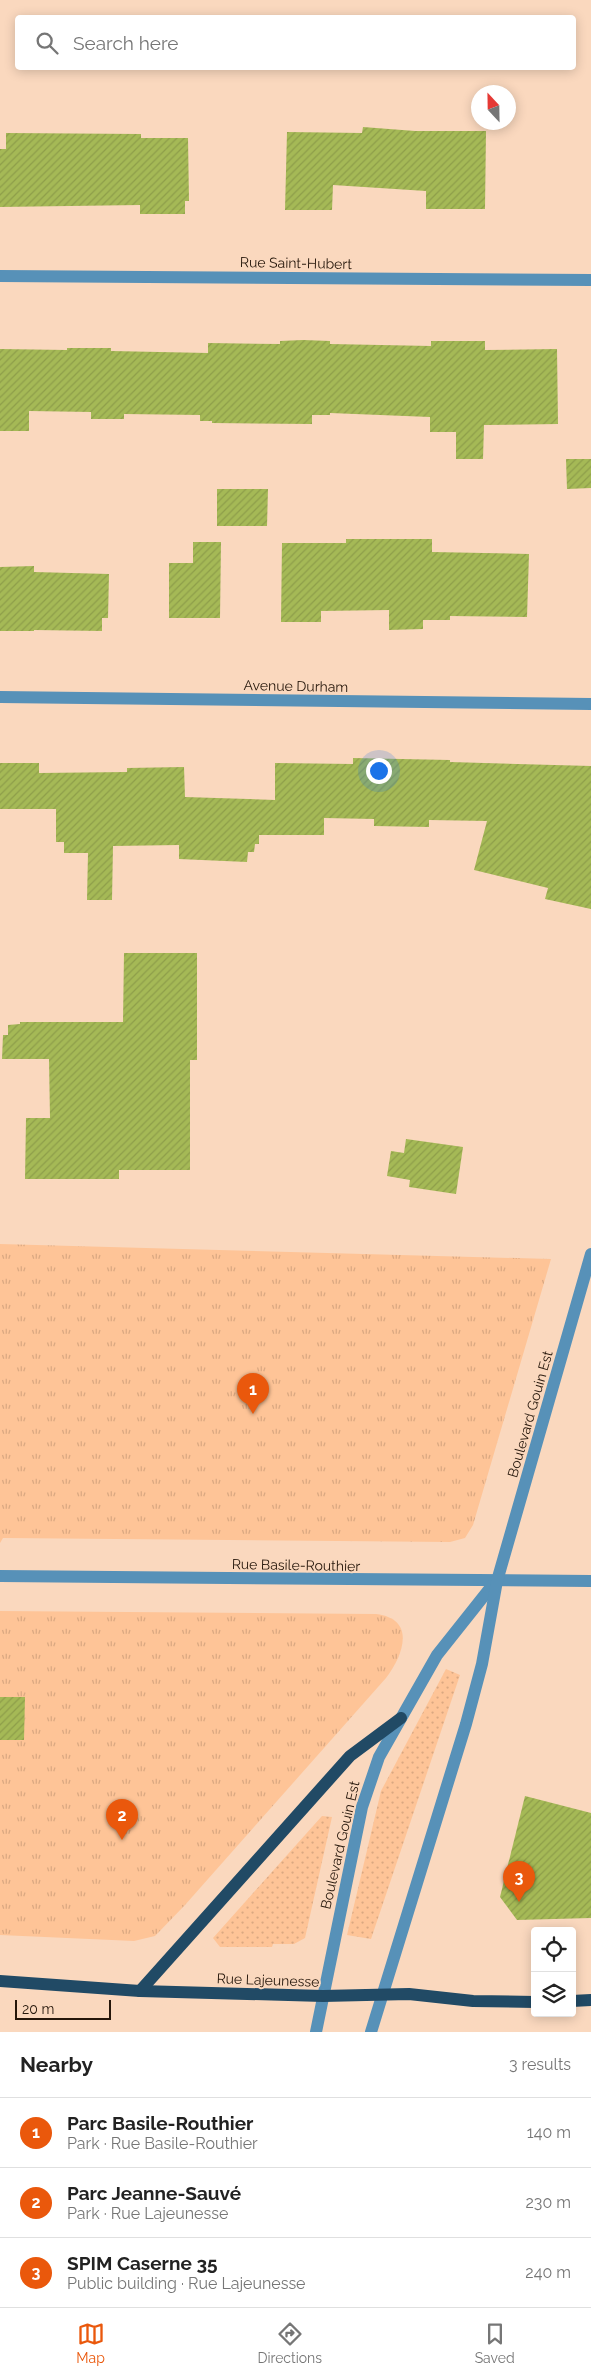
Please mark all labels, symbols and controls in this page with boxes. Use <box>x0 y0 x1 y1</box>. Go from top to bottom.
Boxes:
search box <box>15 15 576 70</box>
icon: search <box>33 29 61 57</box>
text: Search here <box>73 32 179 54</box>
north arrow <box>471 85 516 130</box>
street label: Rue Saint-Hubert <box>240 254 352 272</box>
street label: Avenue Durham <box>244 677 348 695</box>
your location <box>366 758 392 784</box>
street label: Boulevard Gouin Est <box>504 1348 556 1479</box>
pin: 1 <box>237 1373 269 1414</box>
street label: Rue Basile-Routhier <box>232 1556 360 1574</box>
street label: Boulevard Gouin Est <box>317 1779 363 1911</box>
pin: 2 <box>106 1799 138 1840</box>
pin: 3 <box>503 1861 535 1902</box>
map controls <box>531 1927 576 2017</box>
button: locate <box>531 1927 576 1972</box>
street label: Rue Lajeunesse <box>216 1970 320 1990</box>
button: layers <box>531 1972 576 2017</box>
scale bar <box>15 1997 111 2020</box>
text: 20 m <box>22 2001 54 2017</box>
text: Nearby <box>20 2052 93 2077</box>
text: 3 results <box>509 2055 571 2074</box>
text: Parc Basile-Routhier <box>67 2112 253 2134</box>
text: 1 <box>32 2123 40 2142</box>
text: 140 m <box>527 2123 571 2142</box>
text: Park · Rue Basile-Routhier <box>67 2134 258 2153</box>
text: Parc Jeanne-Sauvé <box>67 2182 241 2204</box>
text: 2 <box>31 2193 41 2212</box>
text: 230 m <box>526 2193 571 2212</box>
text: Park · Rue Lajeunesse <box>67 2204 228 2223</box>
text: SPIM Caserne 35 <box>67 2252 218 2274</box>
text: 3 <box>32 2263 40 2282</box>
text: 240 m <box>525 2263 571 2282</box>
text: Public building · Rue Lajeunesse <box>67 2274 306 2293</box>
tab: Map <box>76 2320 105 2366</box>
tab: Directions <box>257 2320 322 2366</box>
tab: Saved <box>475 2320 515 2366</box>

